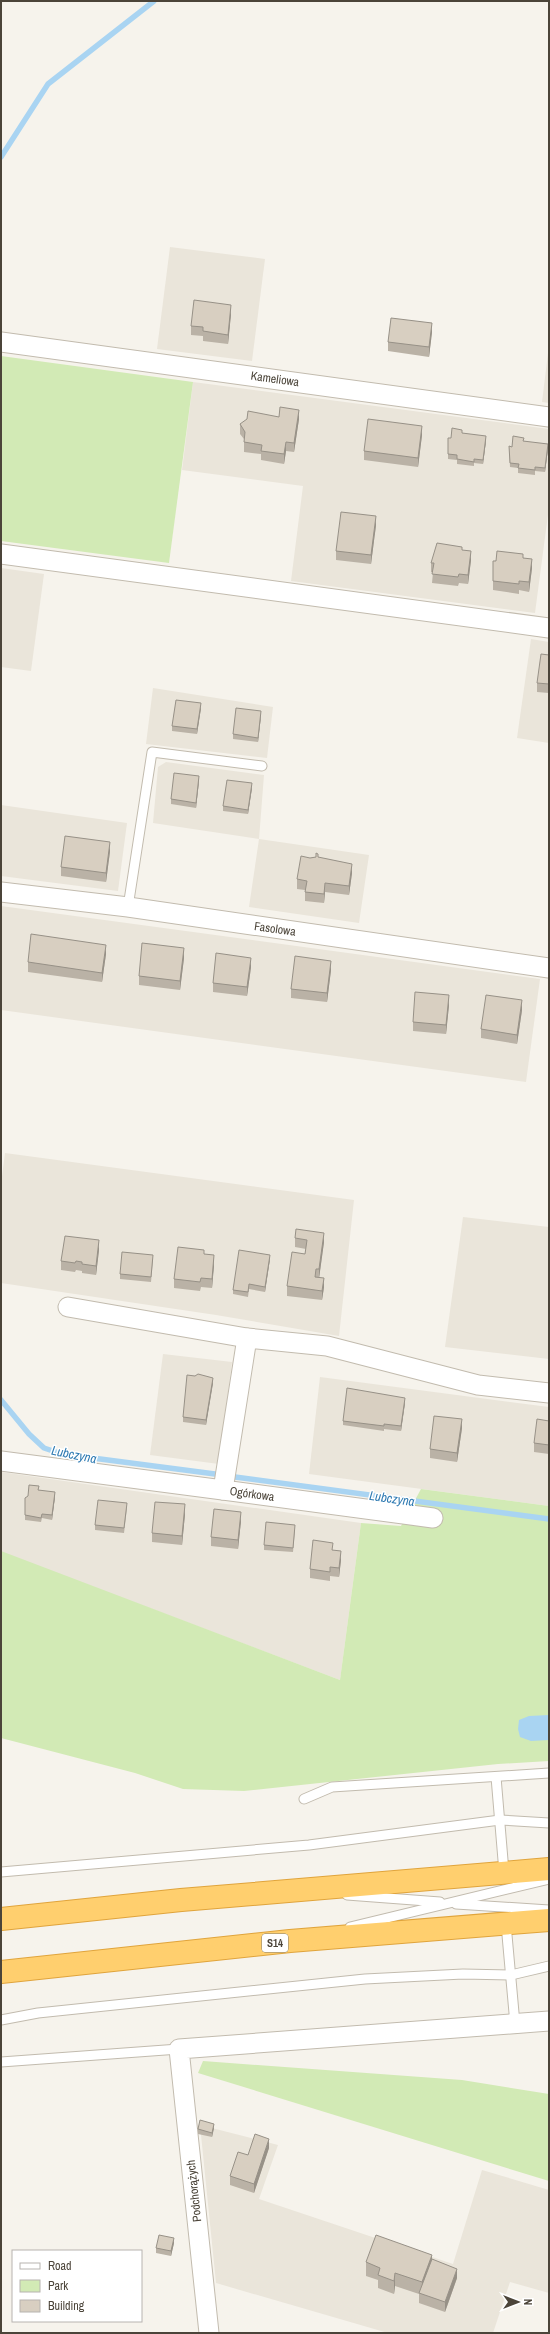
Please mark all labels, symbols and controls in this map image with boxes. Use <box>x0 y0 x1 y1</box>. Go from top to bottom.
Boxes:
street label: Kameliowa <box>250 368 301 390</box>
street label: Fasolowa <box>253 918 297 940</box>
water label: Lubczyna <box>50 1442 98 1467</box>
street label: Ogórkowa <box>229 1483 276 1505</box>
water label: Lubczyna <box>368 1487 416 1510</box>
road number: S14 <box>262 1934 288 1952</box>
street label: Podchorążych <box>183 2159 205 2223</box>
legend <box>12 2250 142 2322</box>
text: Road <box>48 2258 72 2274</box>
text: Park <box>48 2278 68 2294</box>
north arrow <box>498 2282 538 2322</box>
text: Building <box>48 2298 85 2314</box>
text: N <box>521 2299 535 2305</box>

